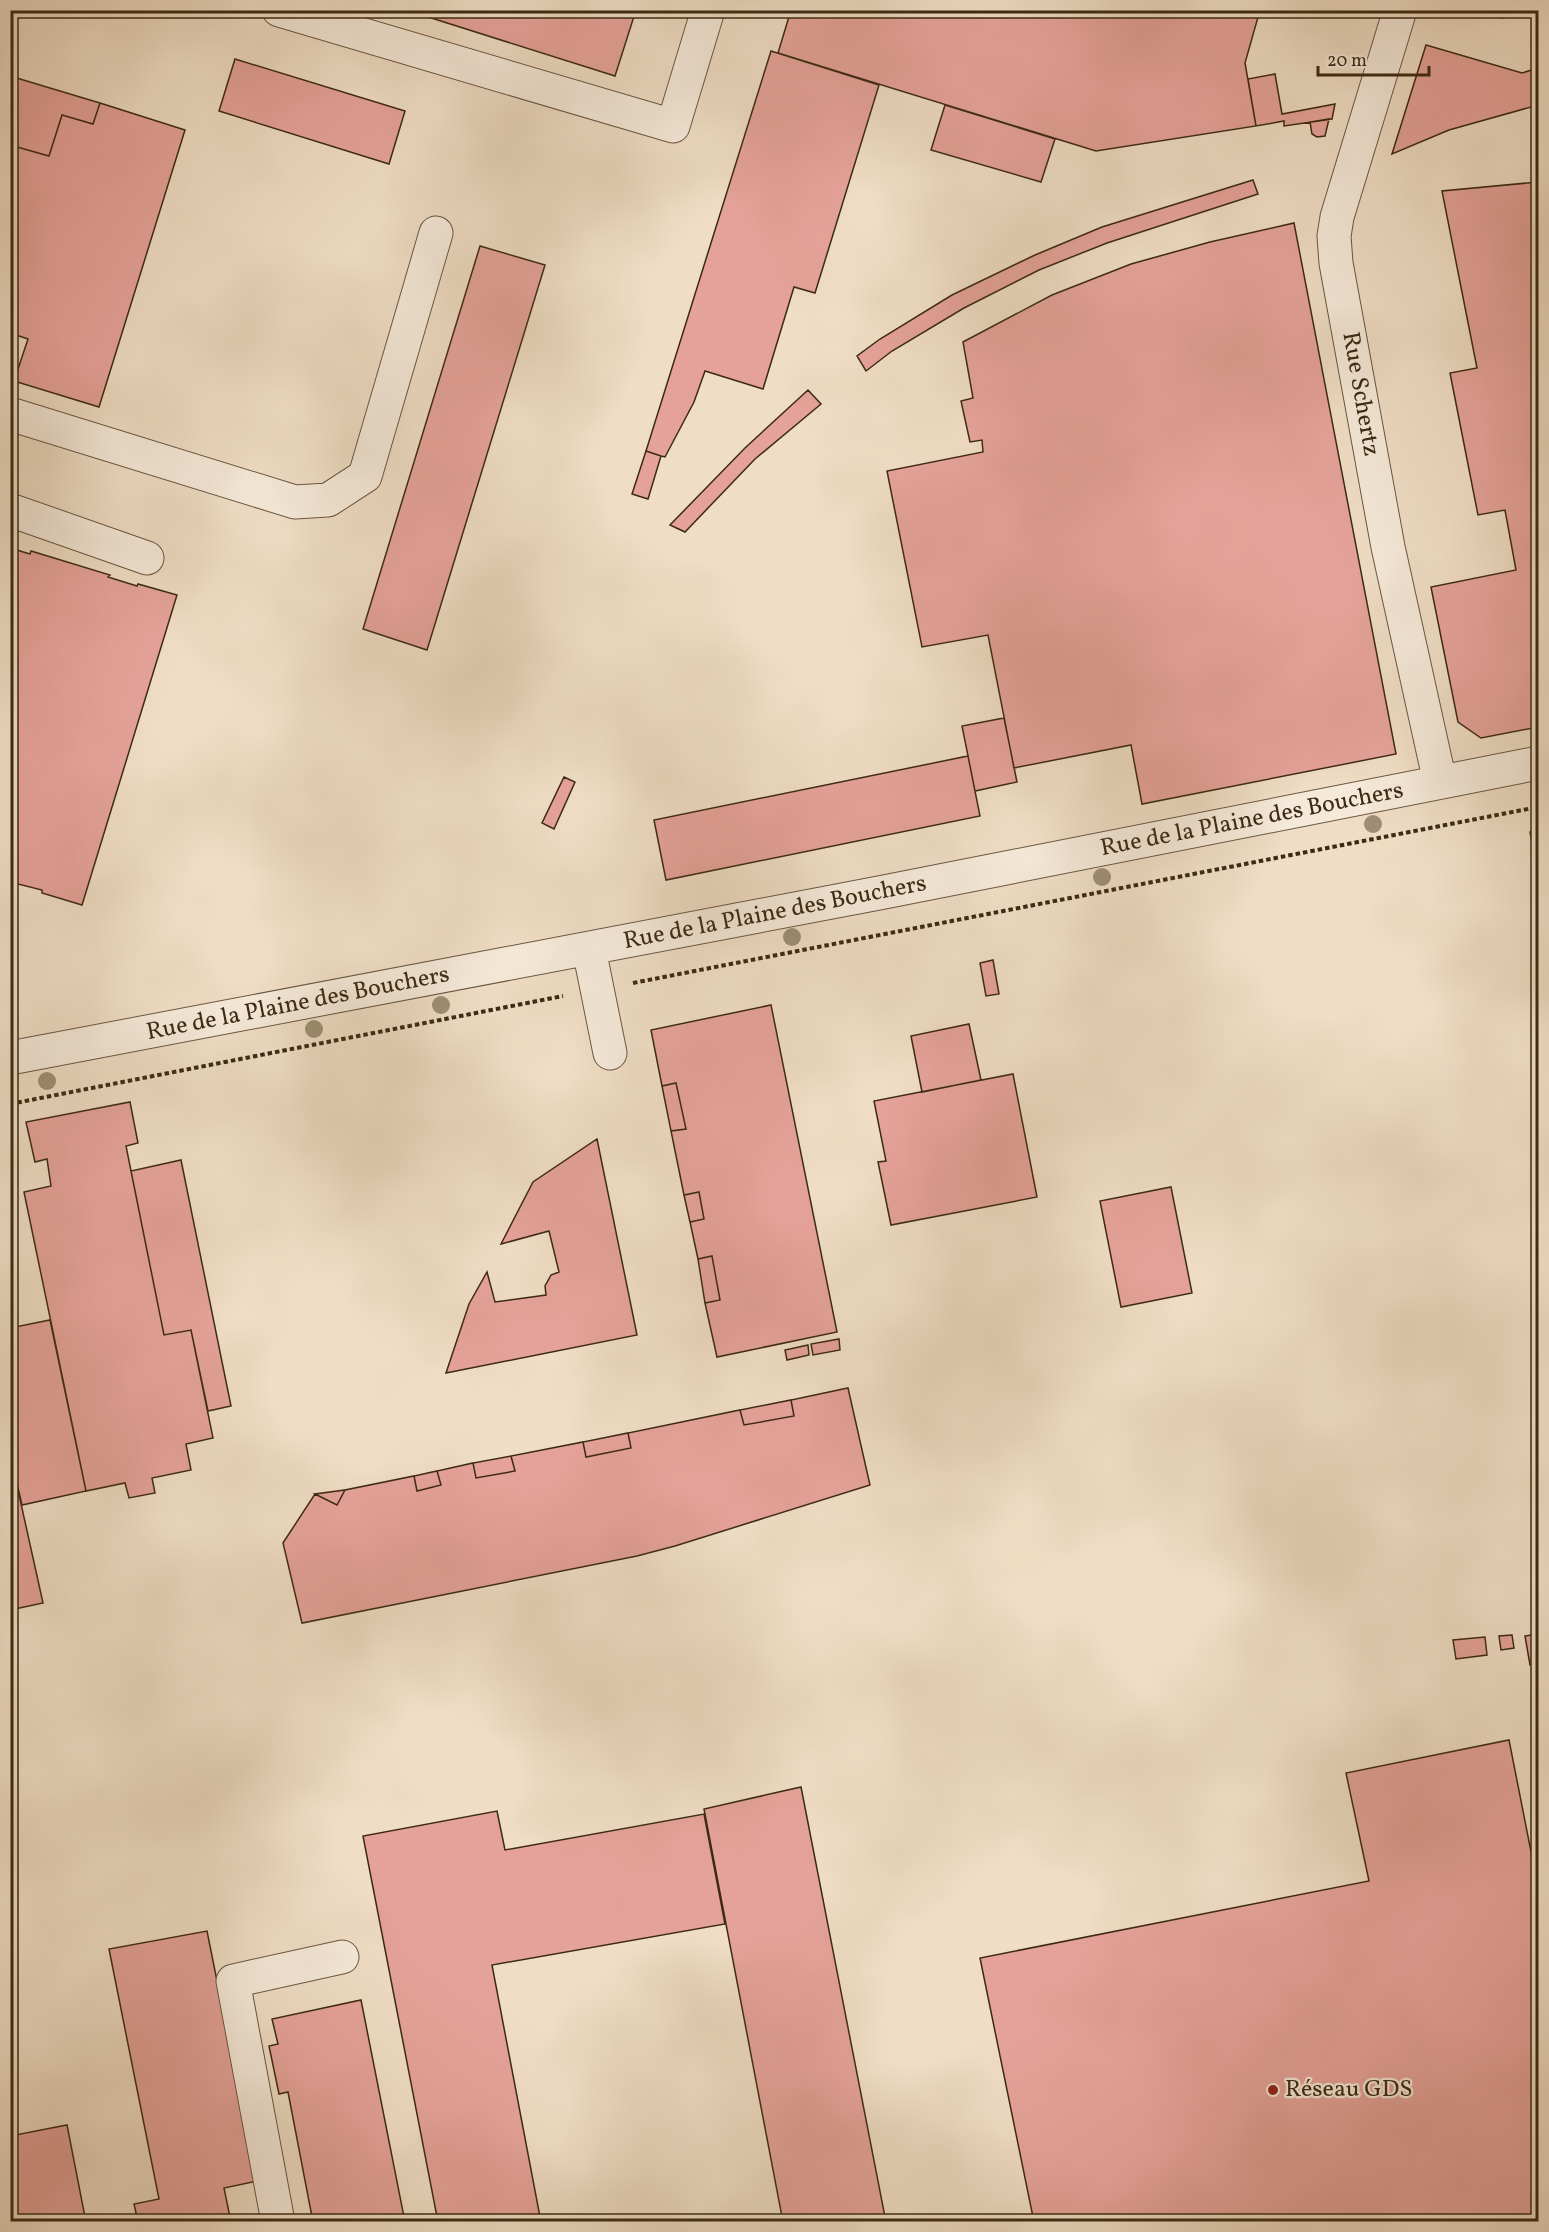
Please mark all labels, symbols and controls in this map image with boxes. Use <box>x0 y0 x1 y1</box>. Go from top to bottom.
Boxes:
scale bar <box>1318 39 1429 77</box>
text: 20 m <box>1327 49 1367 74</box>
street label: Rue Schertz <box>1332 329 1388 459</box>
street label: Rue de la Plaine des Bouchers <box>1098 774 1406 866</box>
street label: Rue de la Plaine des Bouchers <box>621 867 929 959</box>
street label: Rue de la Plaine des Bouchers <box>144 958 452 1050</box>
place label: Réseau GDS <box>1285 2073 1413 2107</box>
marker: Réseau GDS <box>1266 2083 1280 2097</box>

